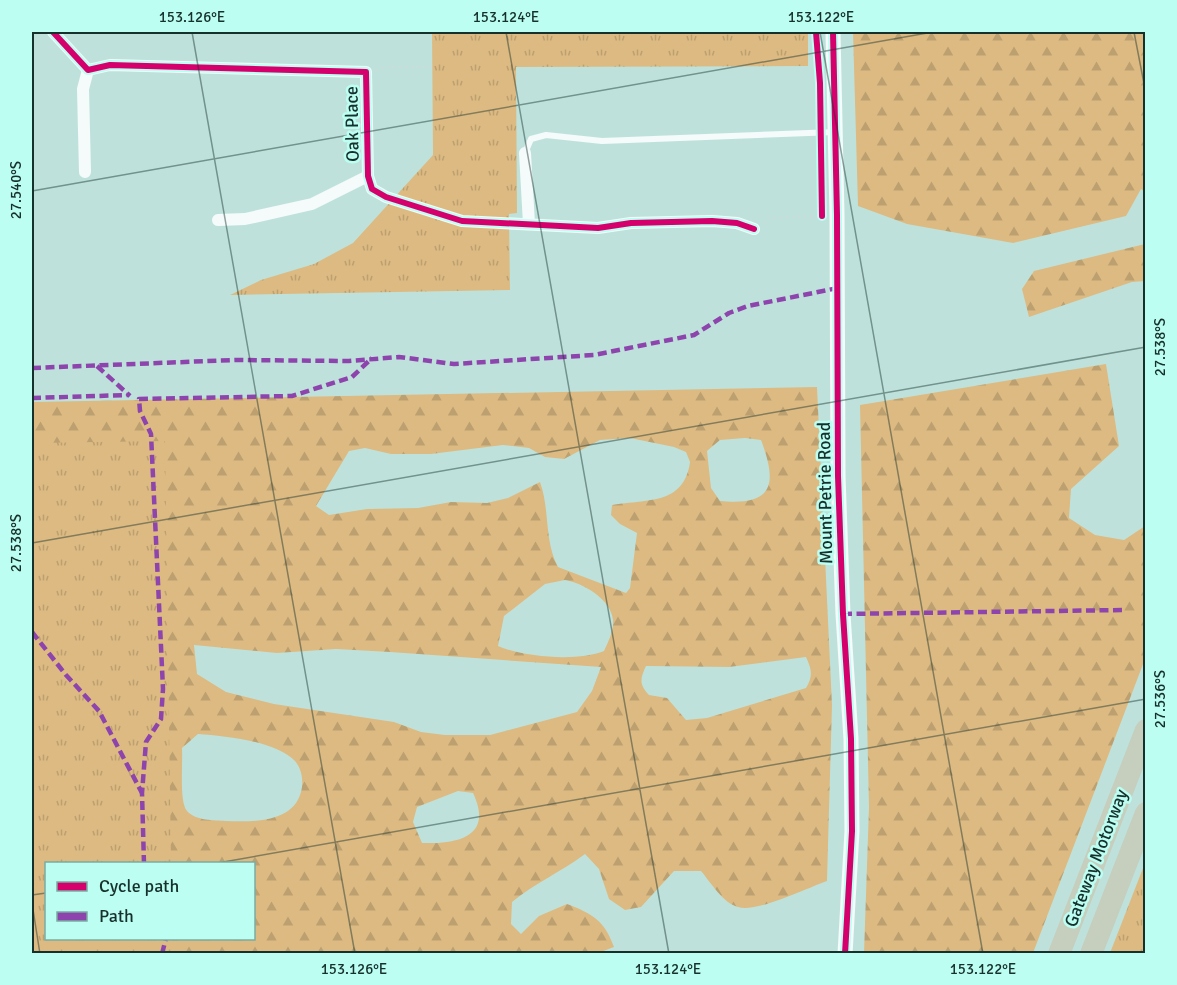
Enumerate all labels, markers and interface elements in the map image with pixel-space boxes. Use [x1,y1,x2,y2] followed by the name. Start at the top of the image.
[159,8,225,26] text: 153.126°E
[473,8,539,26] text: 153.124°E
[788,8,854,26] text: 153.122°E
[340,86,364,162] street label: Oak Place
[7,161,25,219] text: 27.540°S
[1151,318,1169,376] text: 27.538°S
[813,422,837,564] street label: Mount Petrie Road
[7,514,25,572] text: 27.538°S
[1151,670,1169,728] text: 27.536°S
[1060,785,1133,930] street label: Gateway Motorway
[45,862,255,940] legend
[99,875,179,897] text: Cycle path
[99,905,134,927] text: Path
[321,960,387,978] text: 153.126°E
[635,960,701,978] text: 153.124°E
[950,960,1016,978] text: 153.122°E

